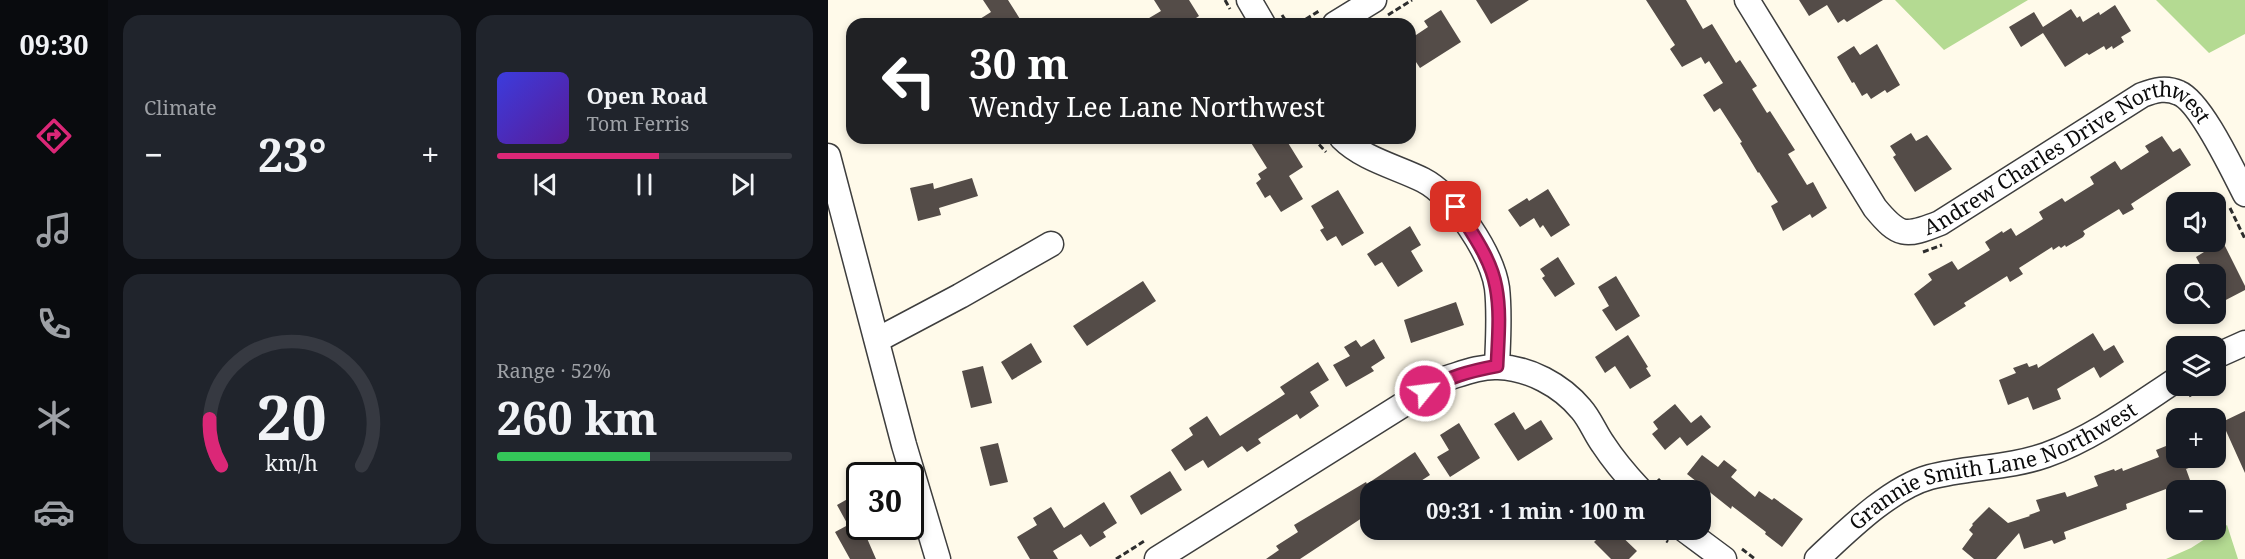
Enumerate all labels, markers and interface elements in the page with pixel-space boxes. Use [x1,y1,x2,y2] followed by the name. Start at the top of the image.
[19,26,89,63] text: 09:30
[969,34,1069,91] text: 30 m
[870,42,948,120] icon: left
[1919,74,2218,241] street label: Andrew Charles Drive Northwest
[587,80,708,110] text: Open Road
[969,88,1325,125] text: Wendy Lee Lane Northwest
[144,94,217,121] text: Climate
[587,110,689,137] text: Tom Ferris
[33,115,75,157] icon: directions
[258,124,327,185] text: 23°
[144,132,163,177] text: −
[421,132,439,177] text: +
[529,168,562,201] icon: previous
[628,168,661,201] icon: pause
[726,168,759,201] icon: next
[1430,181,1481,232] pin
[1439,190,1472,223] icon: arrive
[2166,192,2226,540] map controls
[2166,192,2226,252] button: sound
[33,209,75,251] icon: music
[2166,264,2226,324] button: search
[33,303,75,345] icon: phone
[2166,336,2226,396] button: layers
[497,357,611,384] text: Range · 52%
[1393,359,1457,423] position arrow
[256,373,327,458] text: 20
[497,387,658,448] text: 260 km
[1843,395,2142,536] street label: Grannie Smith Lane Northwest
[33,397,75,439] icon: climate
[2166,408,2226,468] button: +
[265,448,318,477] text: km/h
[846,462,924,540] speed limit sign: 30
[2166,480,2226,540] button: −
[33,491,75,533] icon: car
[1426,495,1645,525] text: 09:31 · 1 min · 100 m

